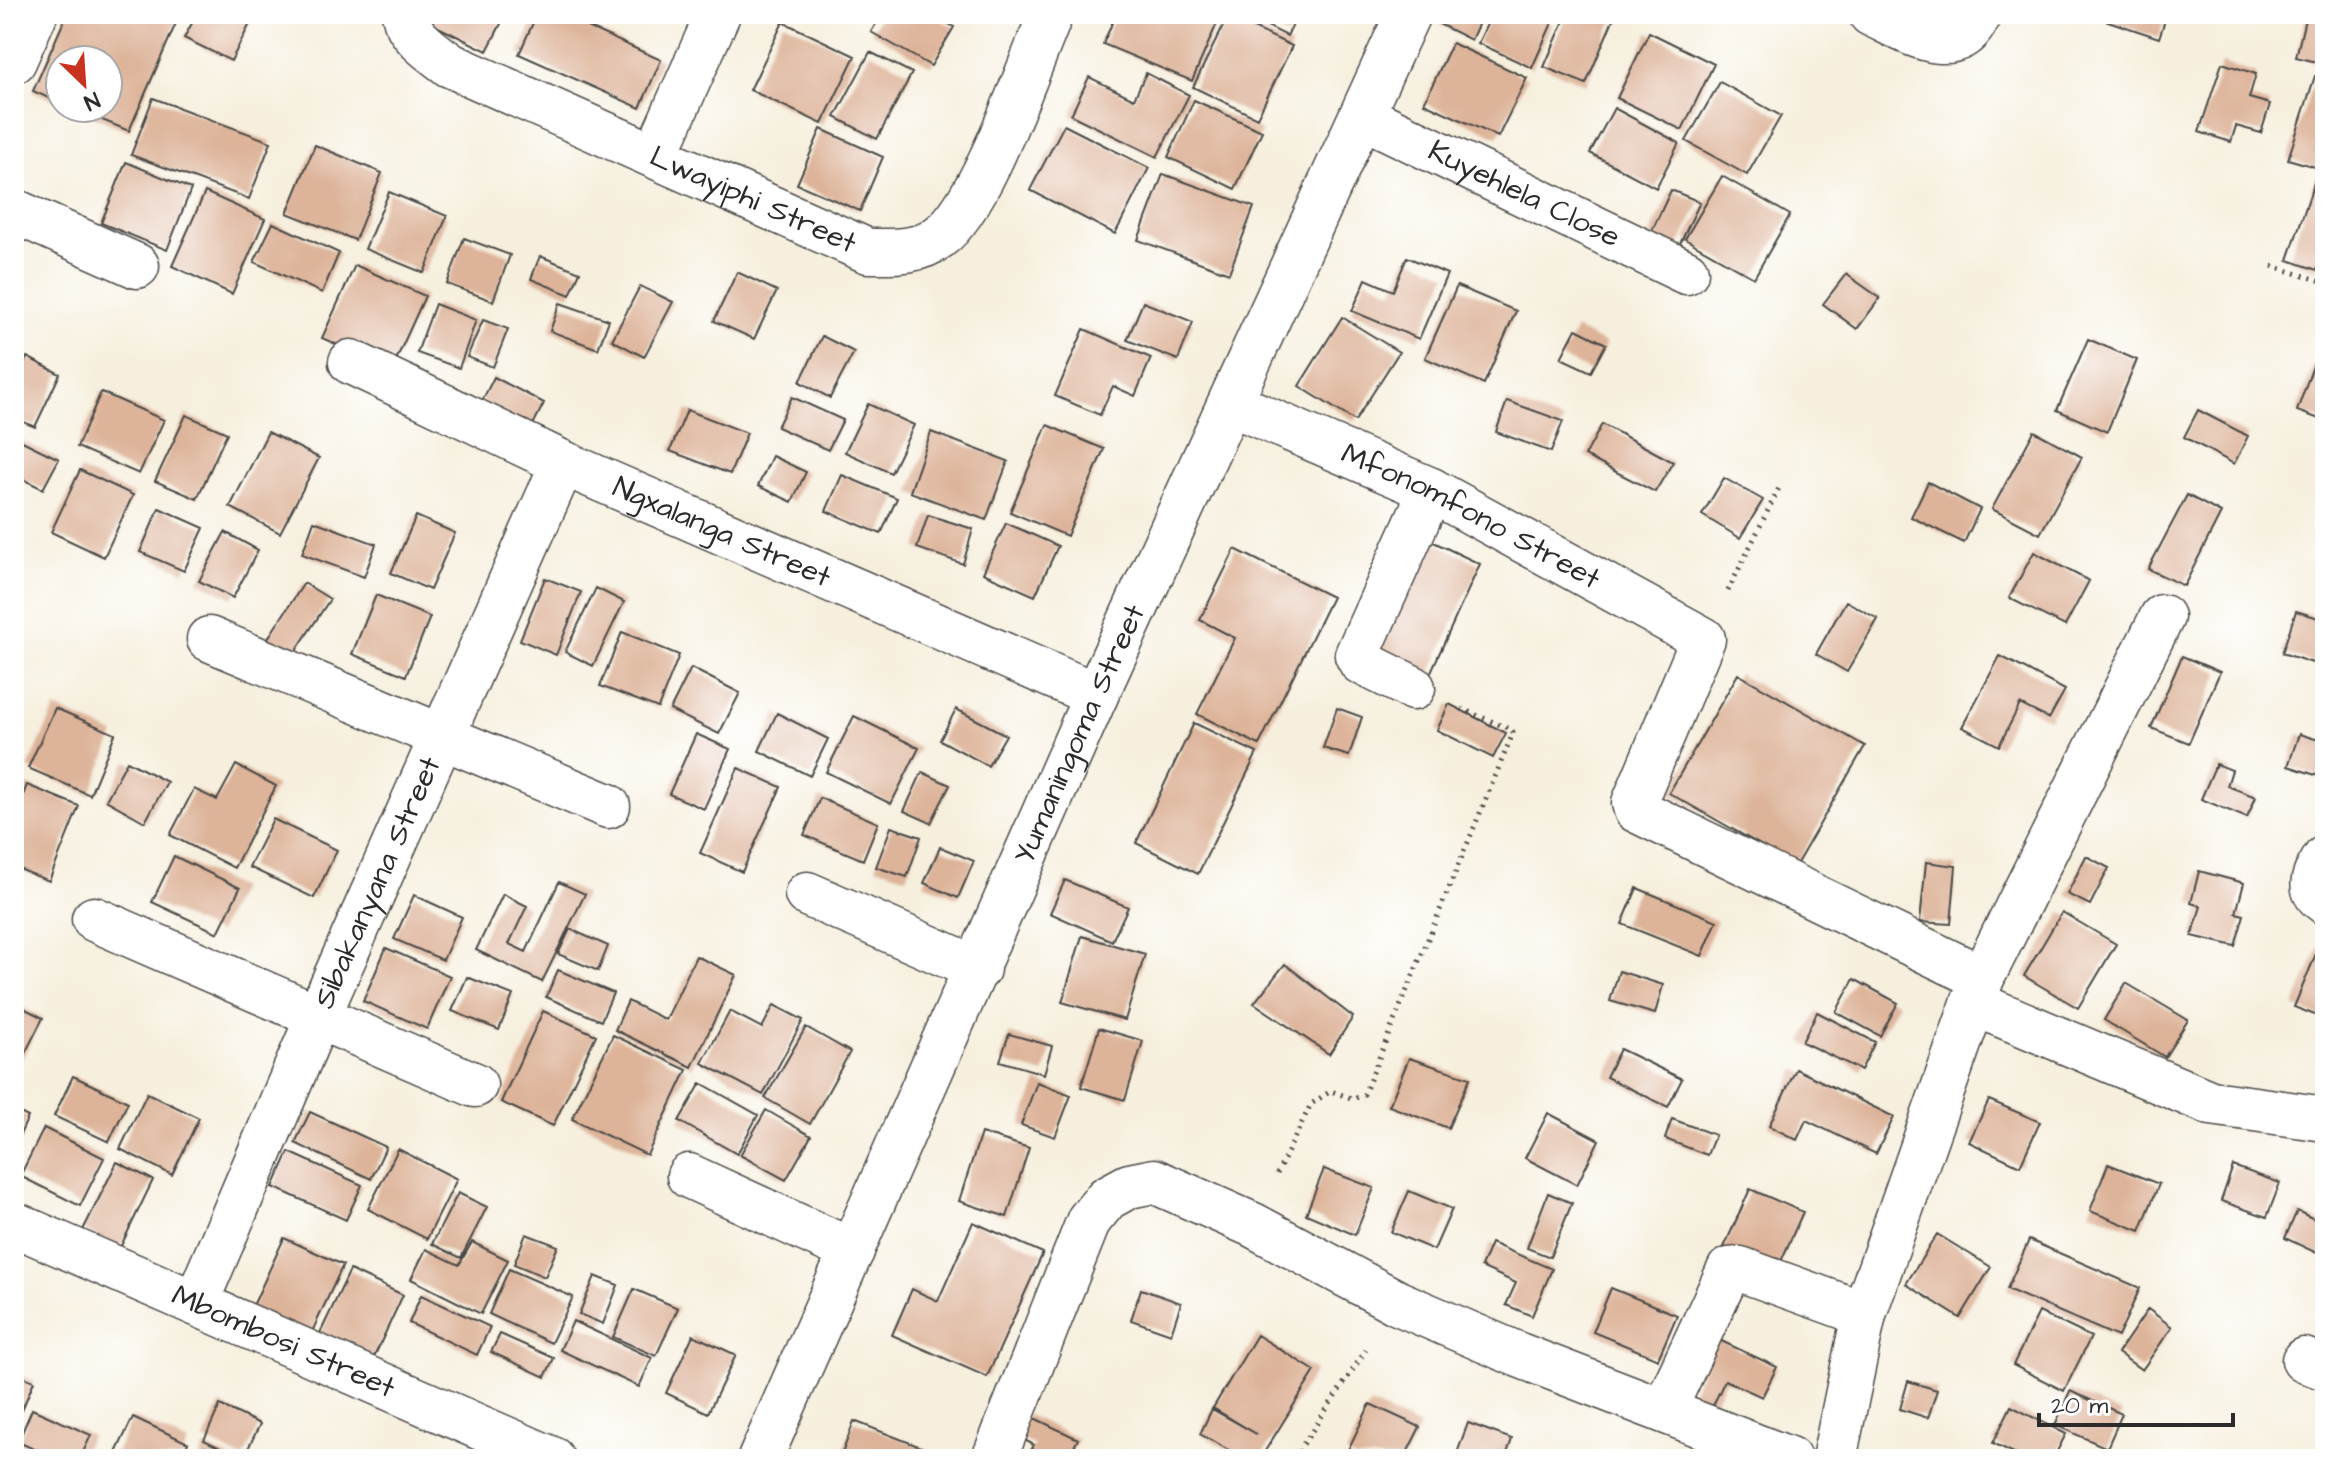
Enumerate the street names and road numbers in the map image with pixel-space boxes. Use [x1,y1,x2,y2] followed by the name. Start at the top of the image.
[1421,130,1627,258] street label: Kuyehlela Close
[643,136,863,264] street label: Lwayiphi Street
[1335,433,1608,600] street label: Mfonomfono Street
[606,466,837,598] street label: Ngxalanga Street
[1003,598,1156,871] street label: Yumaningoma Street
[303,750,451,1015] street label: Sibakanyana Street
[165,1274,402,1409] street label: Mbombosi Street

